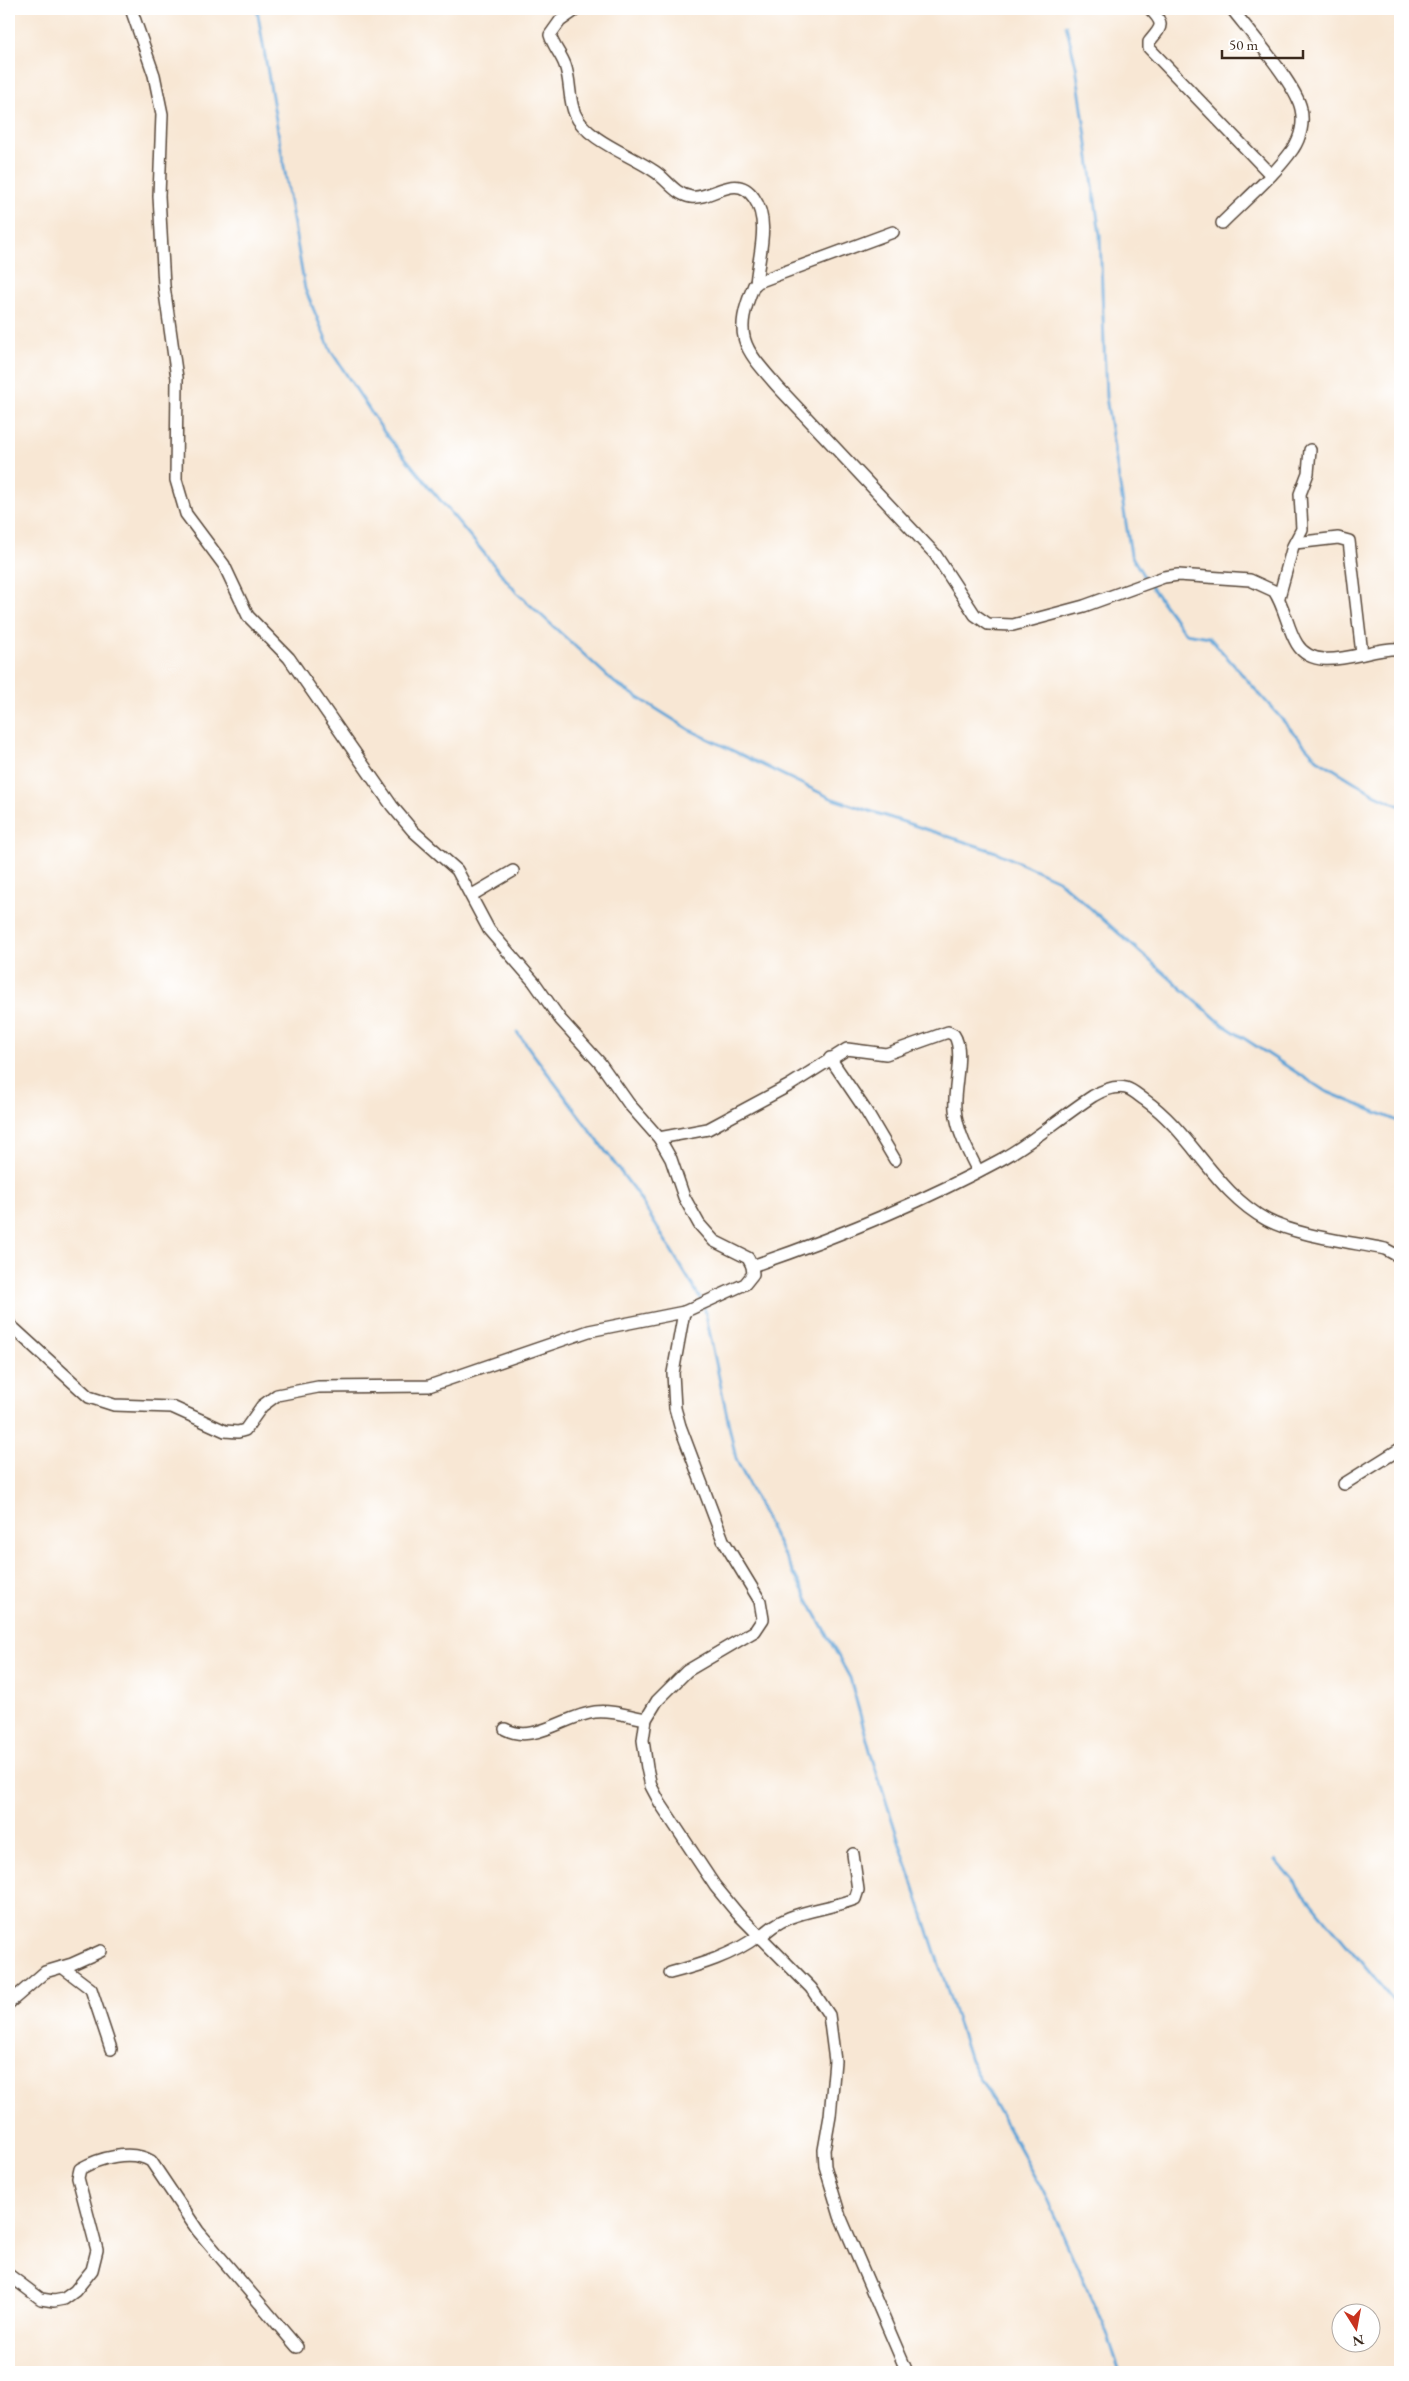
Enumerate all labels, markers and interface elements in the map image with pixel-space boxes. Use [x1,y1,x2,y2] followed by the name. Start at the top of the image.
[1222,28,1303,60] scale bar
[1229,35,1258,54] text: 50 m
[1332,2304,1382,2354] north arrow
[1351,2331,1366,2351] text: N

